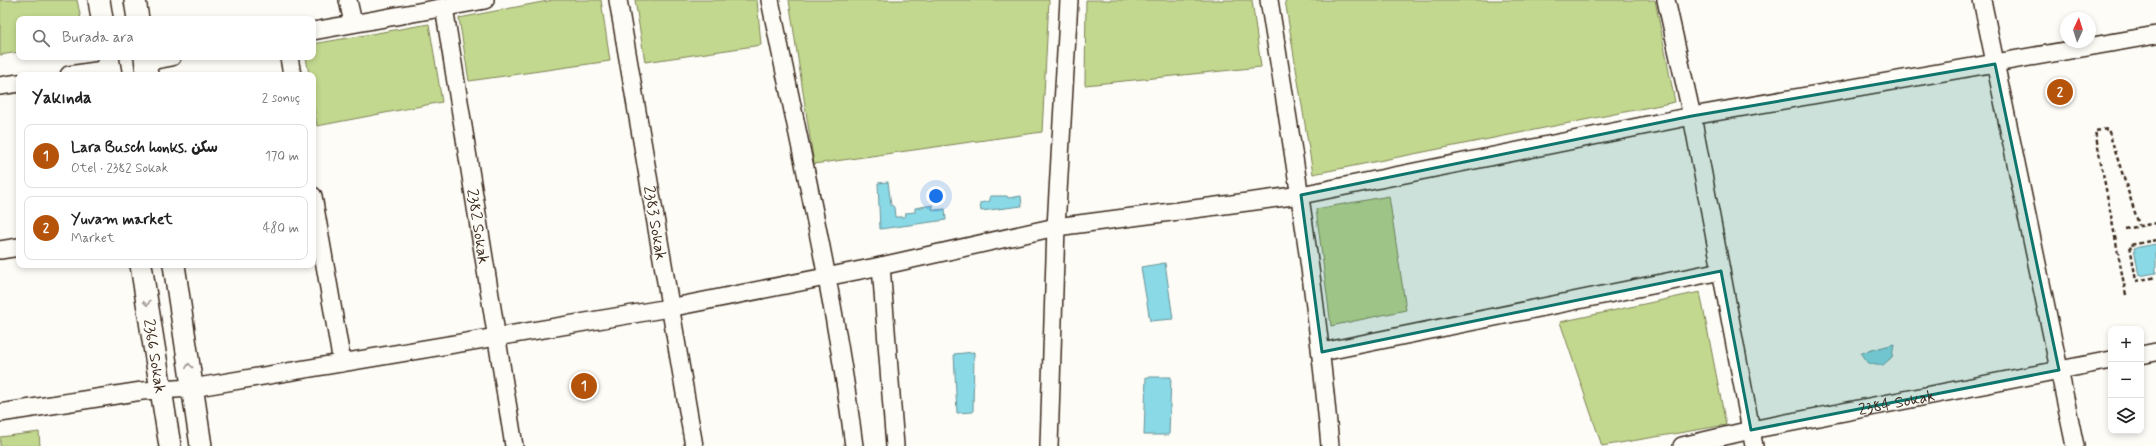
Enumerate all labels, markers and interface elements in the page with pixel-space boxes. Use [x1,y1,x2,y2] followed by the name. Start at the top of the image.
[2060,12,2096,48] north arrow
[16,16,316,60] search box
[30,27,52,49] icon: search
[62,28,134,48] text: Burada ara
[2047,77,2073,107] pin: 2
[32,87,92,109] text: Yakında
[262,90,300,107] text: 2 sonuç
[71,138,218,158] text: Lara Busch honks. سكن
[43,148,49,165] text: 1
[265,148,299,165] text: 170 m
[71,160,168,177] text: Otel · 2382 Sokak
[638,184,671,262] street label: 2383 Sokak
[926,186,946,206] your location
[461,187,494,266] street label: 2382 Sokak
[71,210,173,230] text: Yuvam market
[43,220,49,237] text: 2
[263,220,299,237] text: 480 m
[71,230,114,247] text: Market
[143,300,151,307] one-way arrow
[138,317,170,395] street label: 2366 Sokak
[2108,326,2144,434] map controls
[2108,326,2144,362] button: +
[2108,362,2144,398] button: −
[185,363,194,369] one-way arrow
[571,371,597,401] pin: 1
[1857,385,1937,421] street label: 2384 Sokak
[2108,398,2144,434] button: layers

